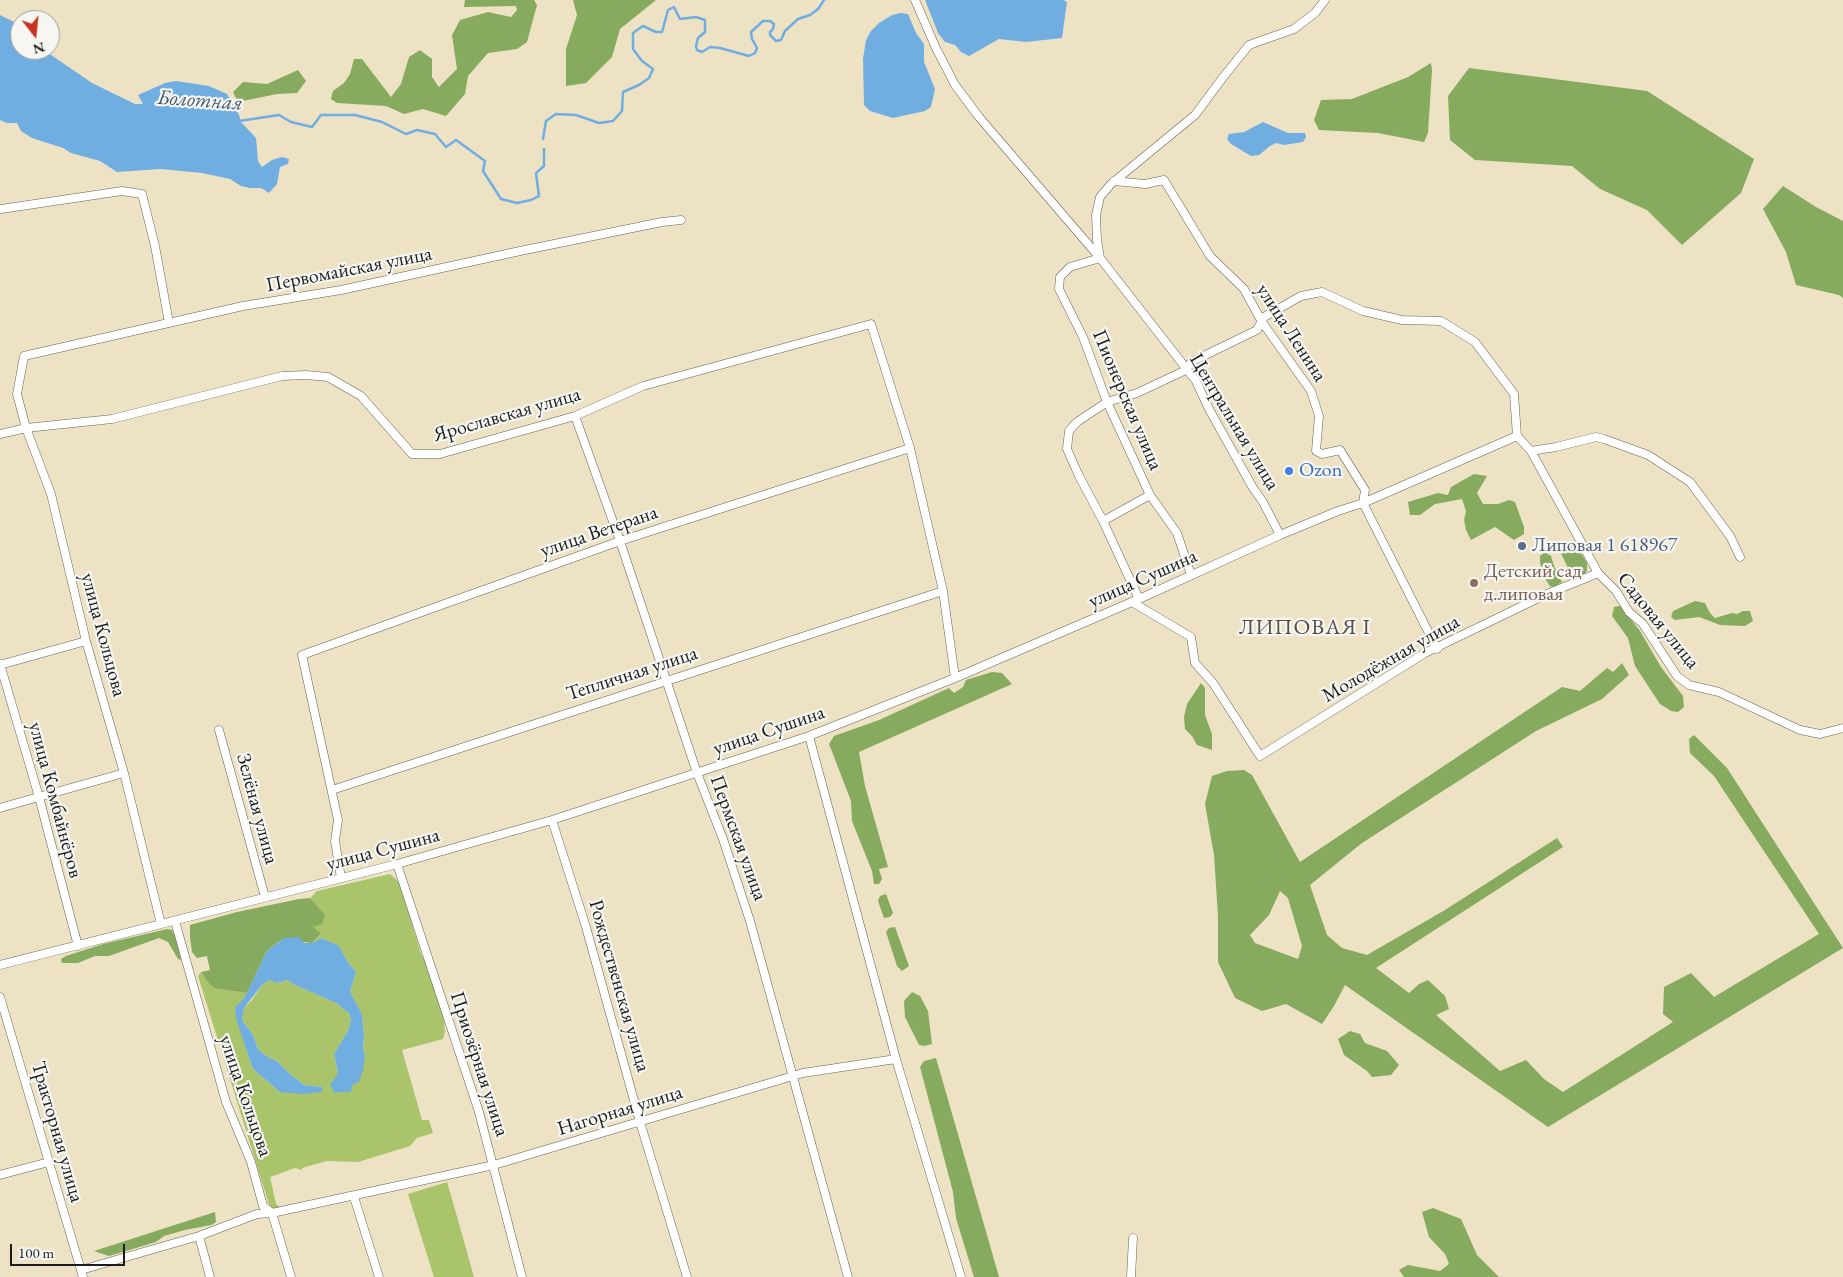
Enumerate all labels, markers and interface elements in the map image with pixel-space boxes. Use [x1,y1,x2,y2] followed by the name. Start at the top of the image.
[10,10,60,60] north arrow
[31,38,47,59] text: N
[157,85,243,117] water label: Болотная
[264,242,434,298] street label: Первомайская улица
[1250,279,1332,387] street label: улица Ленина
[1087,326,1167,474] street label: Пионерская улица
[1184,349,1284,495] street label: Центральная улица
[431,382,583,448] street label: Ярославская улица
[1299,459,1342,483] place label: Ozon
[1283,465,1295,477] marker: Ozon
[537,501,661,563] street label: улица Ветерана
[1532,534,1677,558] place label: Липовая 1 618967
[1516,540,1528,552] marker: Липовая 1 618967
[1085,544,1201,614] street label: улица Сушина
[1484,560,1582,607] place label: Детский сад д.липовая
[1612,568,1704,674] street label: Садовая улица
[75,571,131,699] street label: улица Кольцова
[1468,577,1480,589] marker: Детский сад д.липовая
[1318,610,1464,708] street label: Молодёжная улица
[1238,615,1372,641] district label: ЛИПОВАЯ I
[563,642,701,706] street label: Тепличная улица
[710,701,828,761] street label: улица Сушина
[23,719,87,881] street label: улица Комбайнёров
[231,751,283,867] street label: Зелёная улица
[704,772,772,904] street label: Пермская улица
[324,823,442,877] street label: улица Сушина
[583,897,655,1075] street label: Рождественская улица
[444,989,514,1139] street label: Приозёрная улица
[213,1032,277,1160] street label: улица Кольцова
[25,1059,89,1205] street label: Тракторная улица
[555,1081,685,1141] street label: Нагорная улица
[12,1234,128,1266] scale bar
[18,1243,54,1262] text: 100 m

